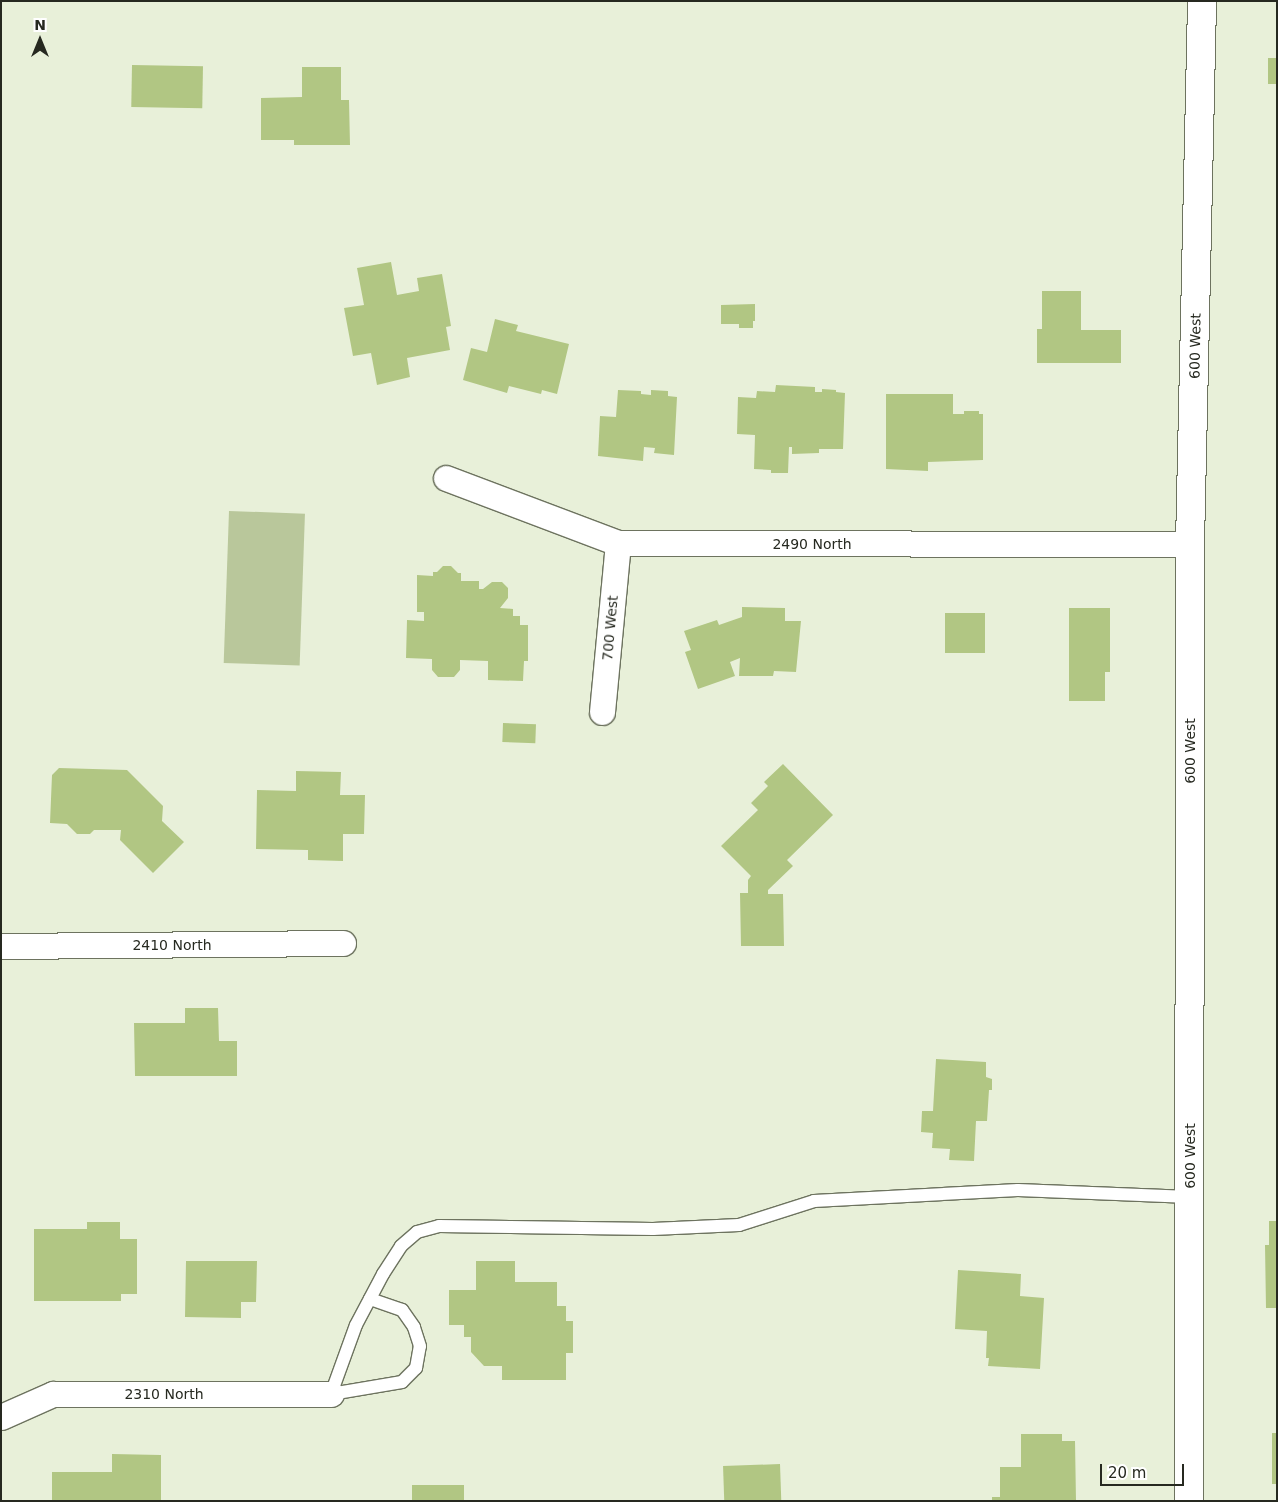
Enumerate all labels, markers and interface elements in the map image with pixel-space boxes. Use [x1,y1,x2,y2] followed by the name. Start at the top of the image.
[15,15,65,65] north arrow
[34,17,46,33] text: N
[1186,313,1204,379] street label: 600 West
[772,536,852,552] street label: 2490 North
[599,595,621,661] street label: 700 West
[1182,718,1198,784] street label: 600 West
[132,937,212,953] street label: 2410 North
[1182,1123,1198,1189] street label: 600 West
[124,1386,204,1402] street label: 2310 North
[1103,1454,1187,1486] scale bar
[1108,1464,1146,1482] text: 20 m

